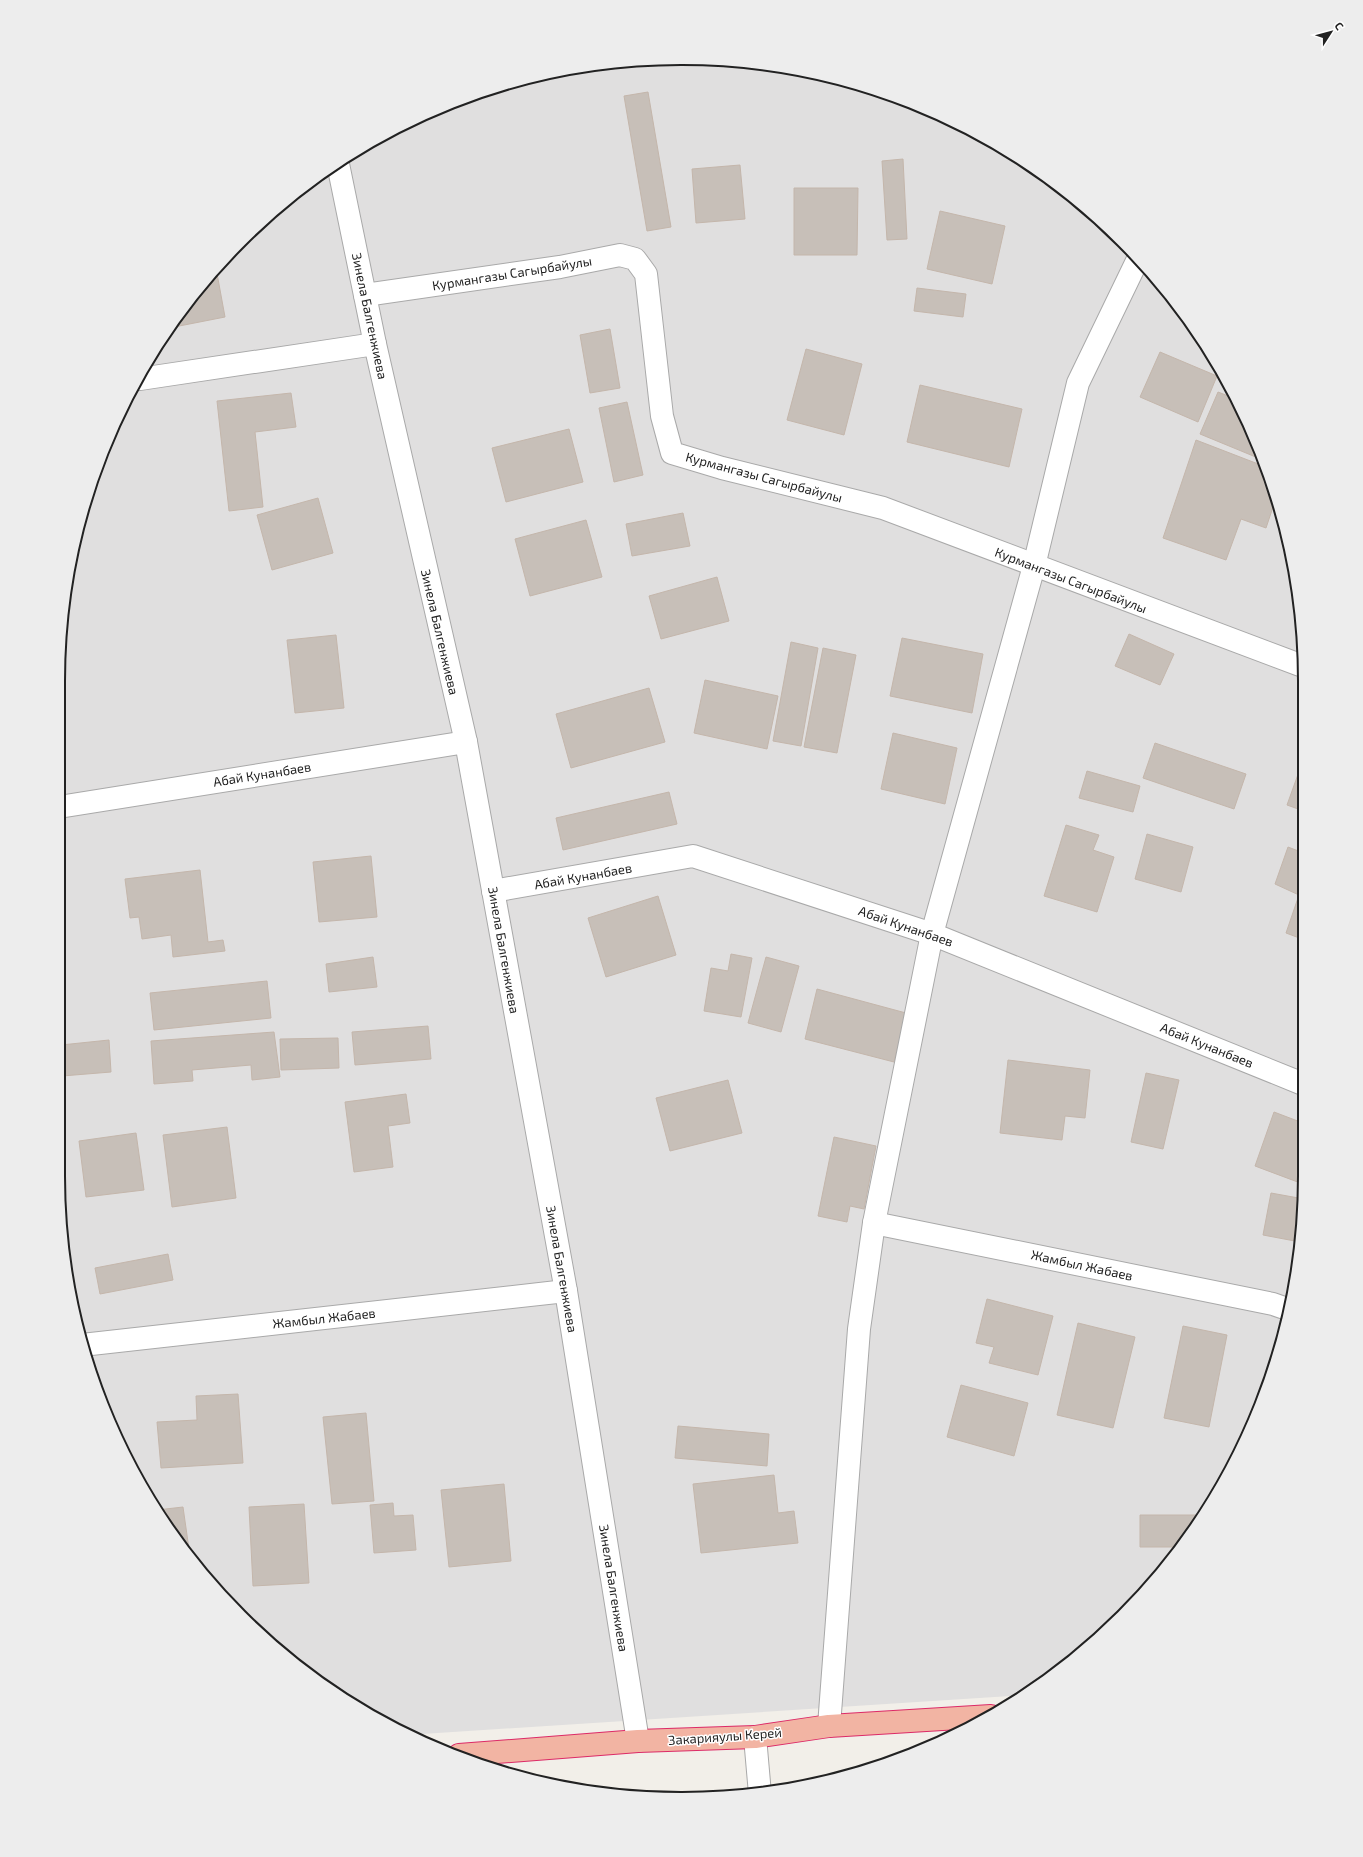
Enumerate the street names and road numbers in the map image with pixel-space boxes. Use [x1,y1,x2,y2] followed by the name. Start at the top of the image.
[349,251,391,381] street label: Зинела Балгенжиева
[431,252,593,294] street label: Курмангазы Сагырбайулы
[684,448,844,506] street label: Курмангазы Сагырбайулы
[993,544,1149,616] street label: Курмангазы Сагырбайулы
[418,567,462,697] street label: Зинела Балгенжиева
[212,758,312,790] street label: Абай Кунанбаев
[533,860,633,892] street label: Абай Кунанбаев
[485,885,523,1015] street label: Зинела Балгенжиева
[857,902,955,950] street label: Абай Кунанбаев
[1158,1019,1256,1071] street label: Абай Кунанбаев
[543,1204,581,1334] street label: Зинела Балгенжиева
[1030,1246,1134,1284] street label: Жамбыл Жабаев
[272,1305,376,1331] street label: Жамбыл Жабаев
[596,1523,632,1653] street label: Зинела Балгенжиева
[668,1724,782,1748] street label: Закарияулы Керей

